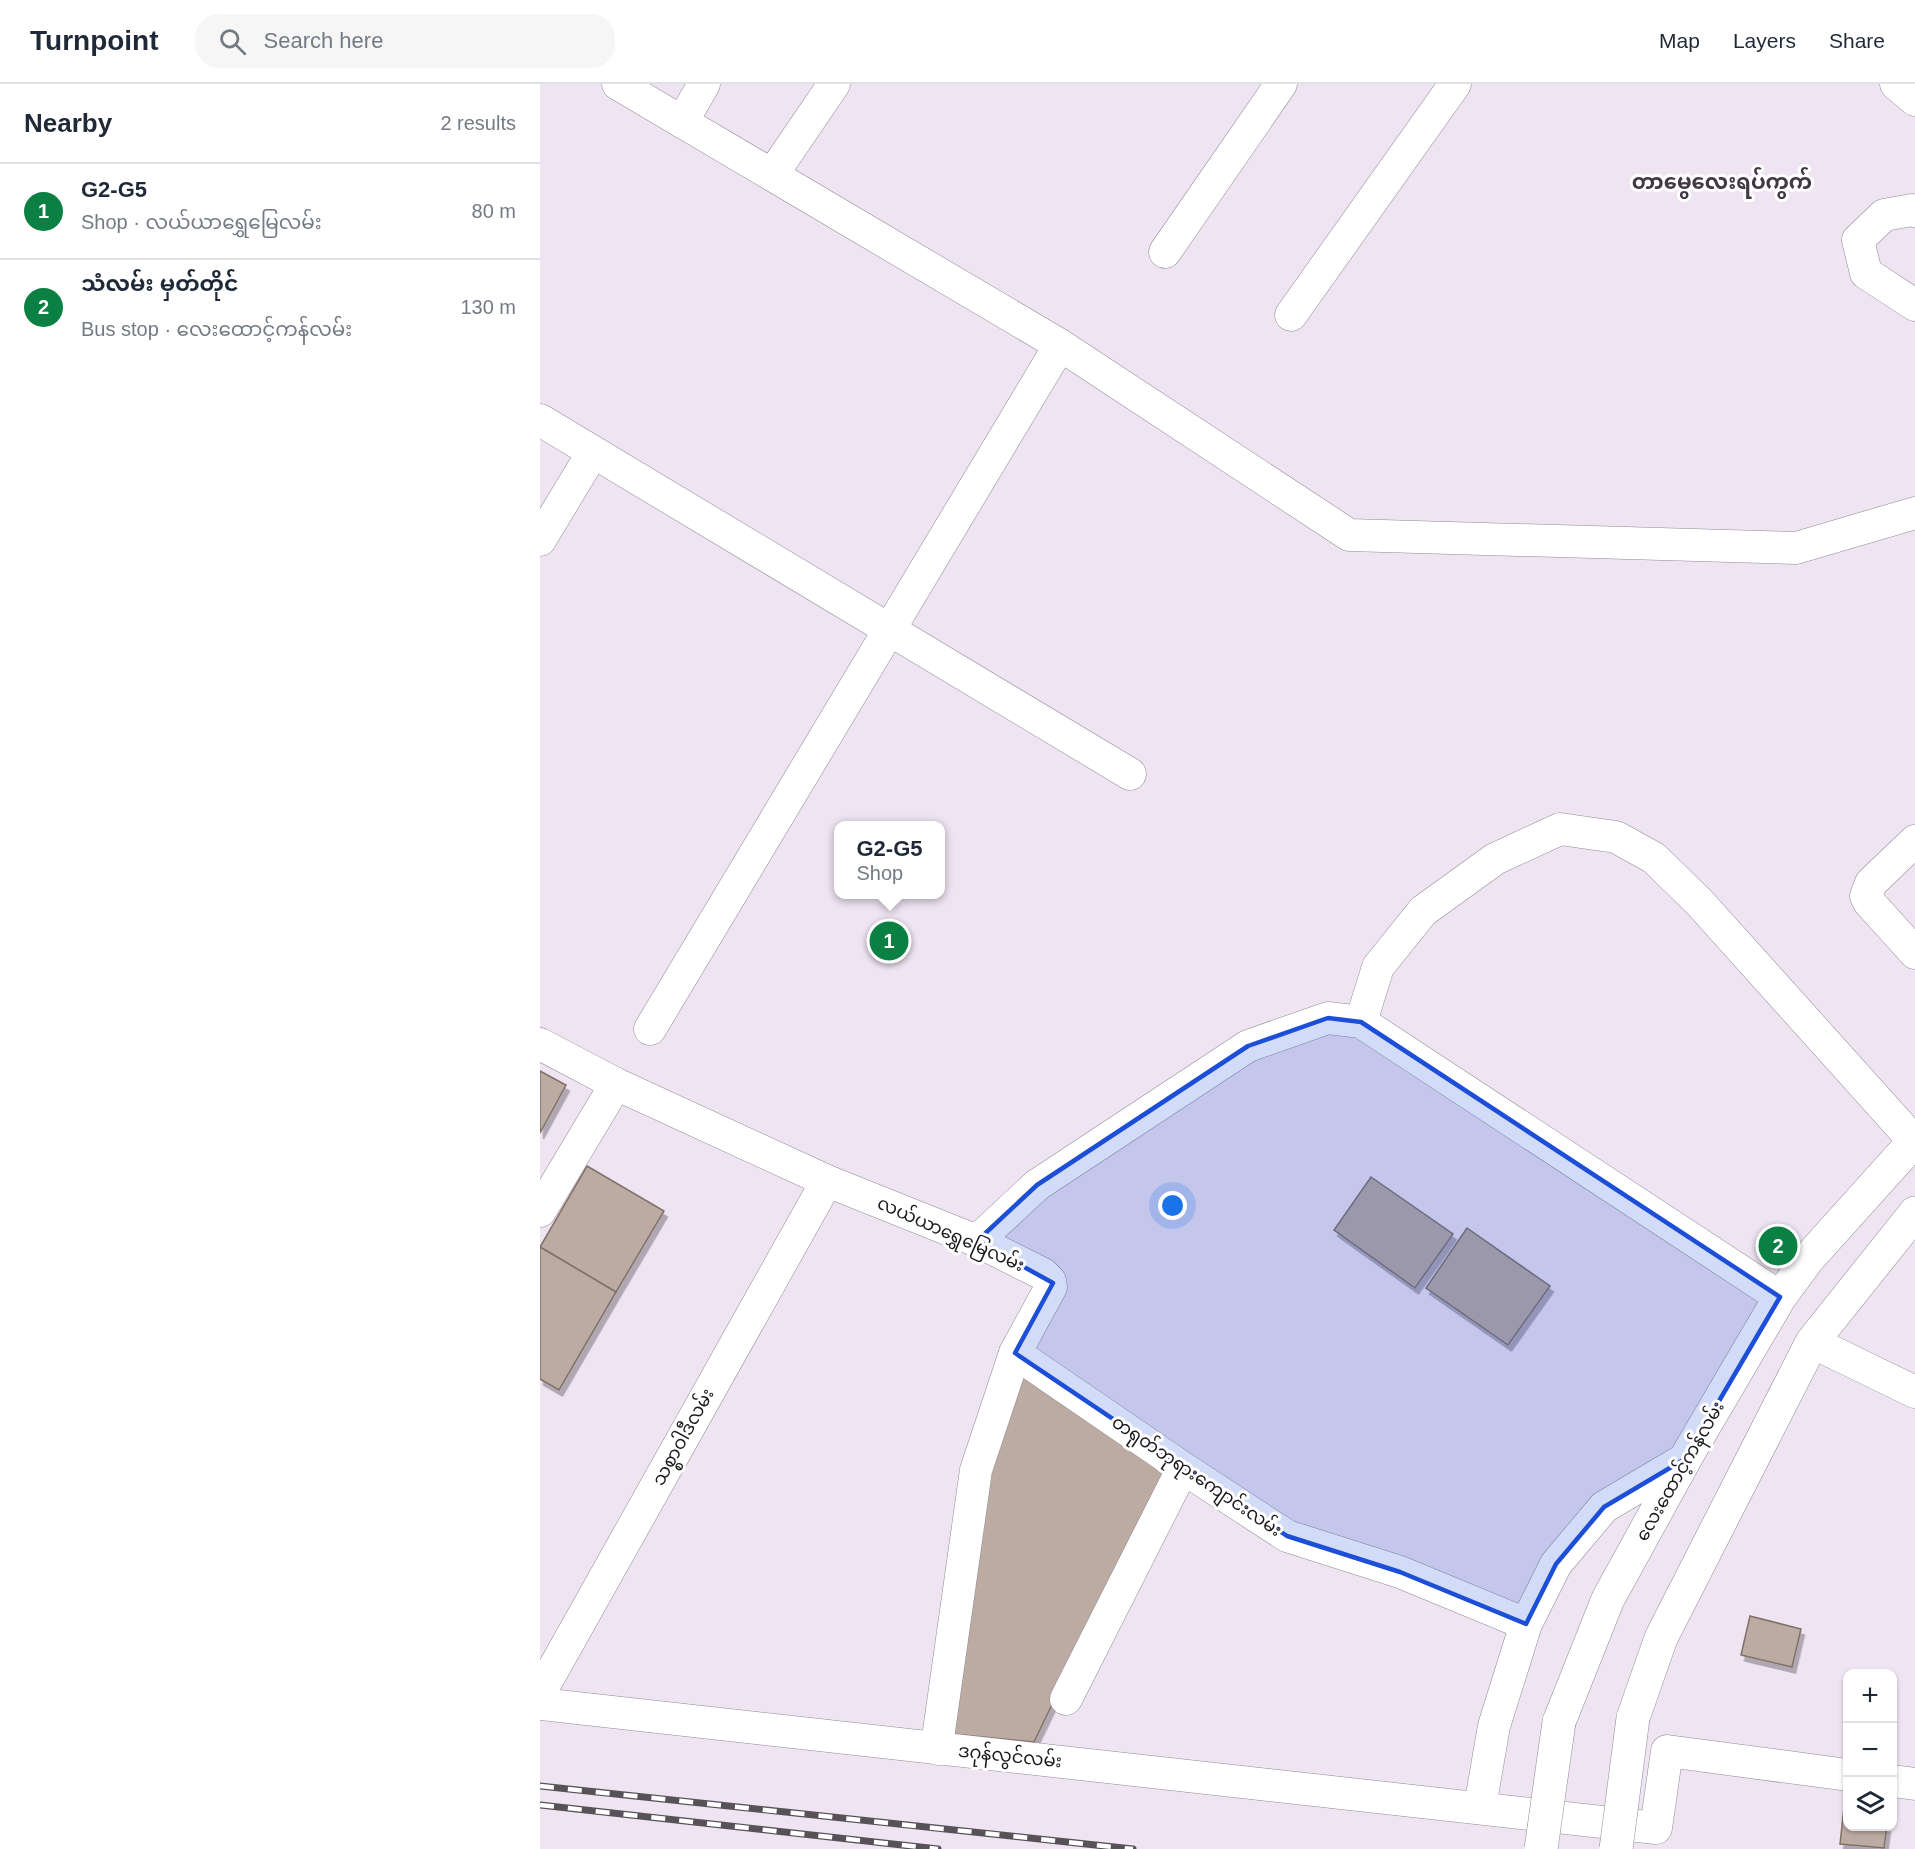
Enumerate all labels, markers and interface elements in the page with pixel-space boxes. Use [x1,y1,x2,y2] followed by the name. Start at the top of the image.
[195,14,615,68] search box
[30,25,159,56] text: Turnpoint
[216,25,249,58] icon: search
[264,28,383,53] text: Search here
[1659,29,1700,52] text: Map
[1733,29,1796,52] text: Layers
[1829,29,1885,52] text: Share
[24,108,112,138] text: Nearby
[440,112,516,134] text: 2 results
[1632,166,1812,199] district label: တာမွေလေးရပ်ကွက်
[81,177,147,202] text: G2-G5
[38,200,49,222] text: 1
[472,200,516,222] text: 80 m
[81,211,322,233] text: Shop · လယ်ယာရွှေမြေလမ်း
[81,271,238,296] text: သံလမ်း မှတ်တိုင်
[38,296,49,318] text: 2
[460,296,516,318] text: 130 m
[81,318,352,340] text: Bus stop · လေးထောင့်ကန်လမ်း
[834,821,945,899] popup
[856,836,923,861] text: G2-G5
[856,862,903,884] text: Shop
[870,918,908,964] pin: 1
[872,1190,1029,1280] street label: လယ်ယာရွှေမြေလမ်း
[1158,1191,1187,1220] your location
[1758,1224,1798,1268] pin: 2
[645,1383,723,1492] street label: သစ္စာဝါဒီလမ်း
[1629,1396,1733,1547] street label: လေးထောင့်ကန်လမ်း
[1105,1409,1287,1544] street label: တရုတ်ဘုရားကျောင်းလမ်း
[1843,1669,1897,1831] map controls
[1843,1669,1897,1723] button: +
[1843,1723,1897,1777] button: −
[956,1738,1063,1776] street label: ဒဂုန်လွင်လမ်း
[1843,1777,1897,1831] button: layers

